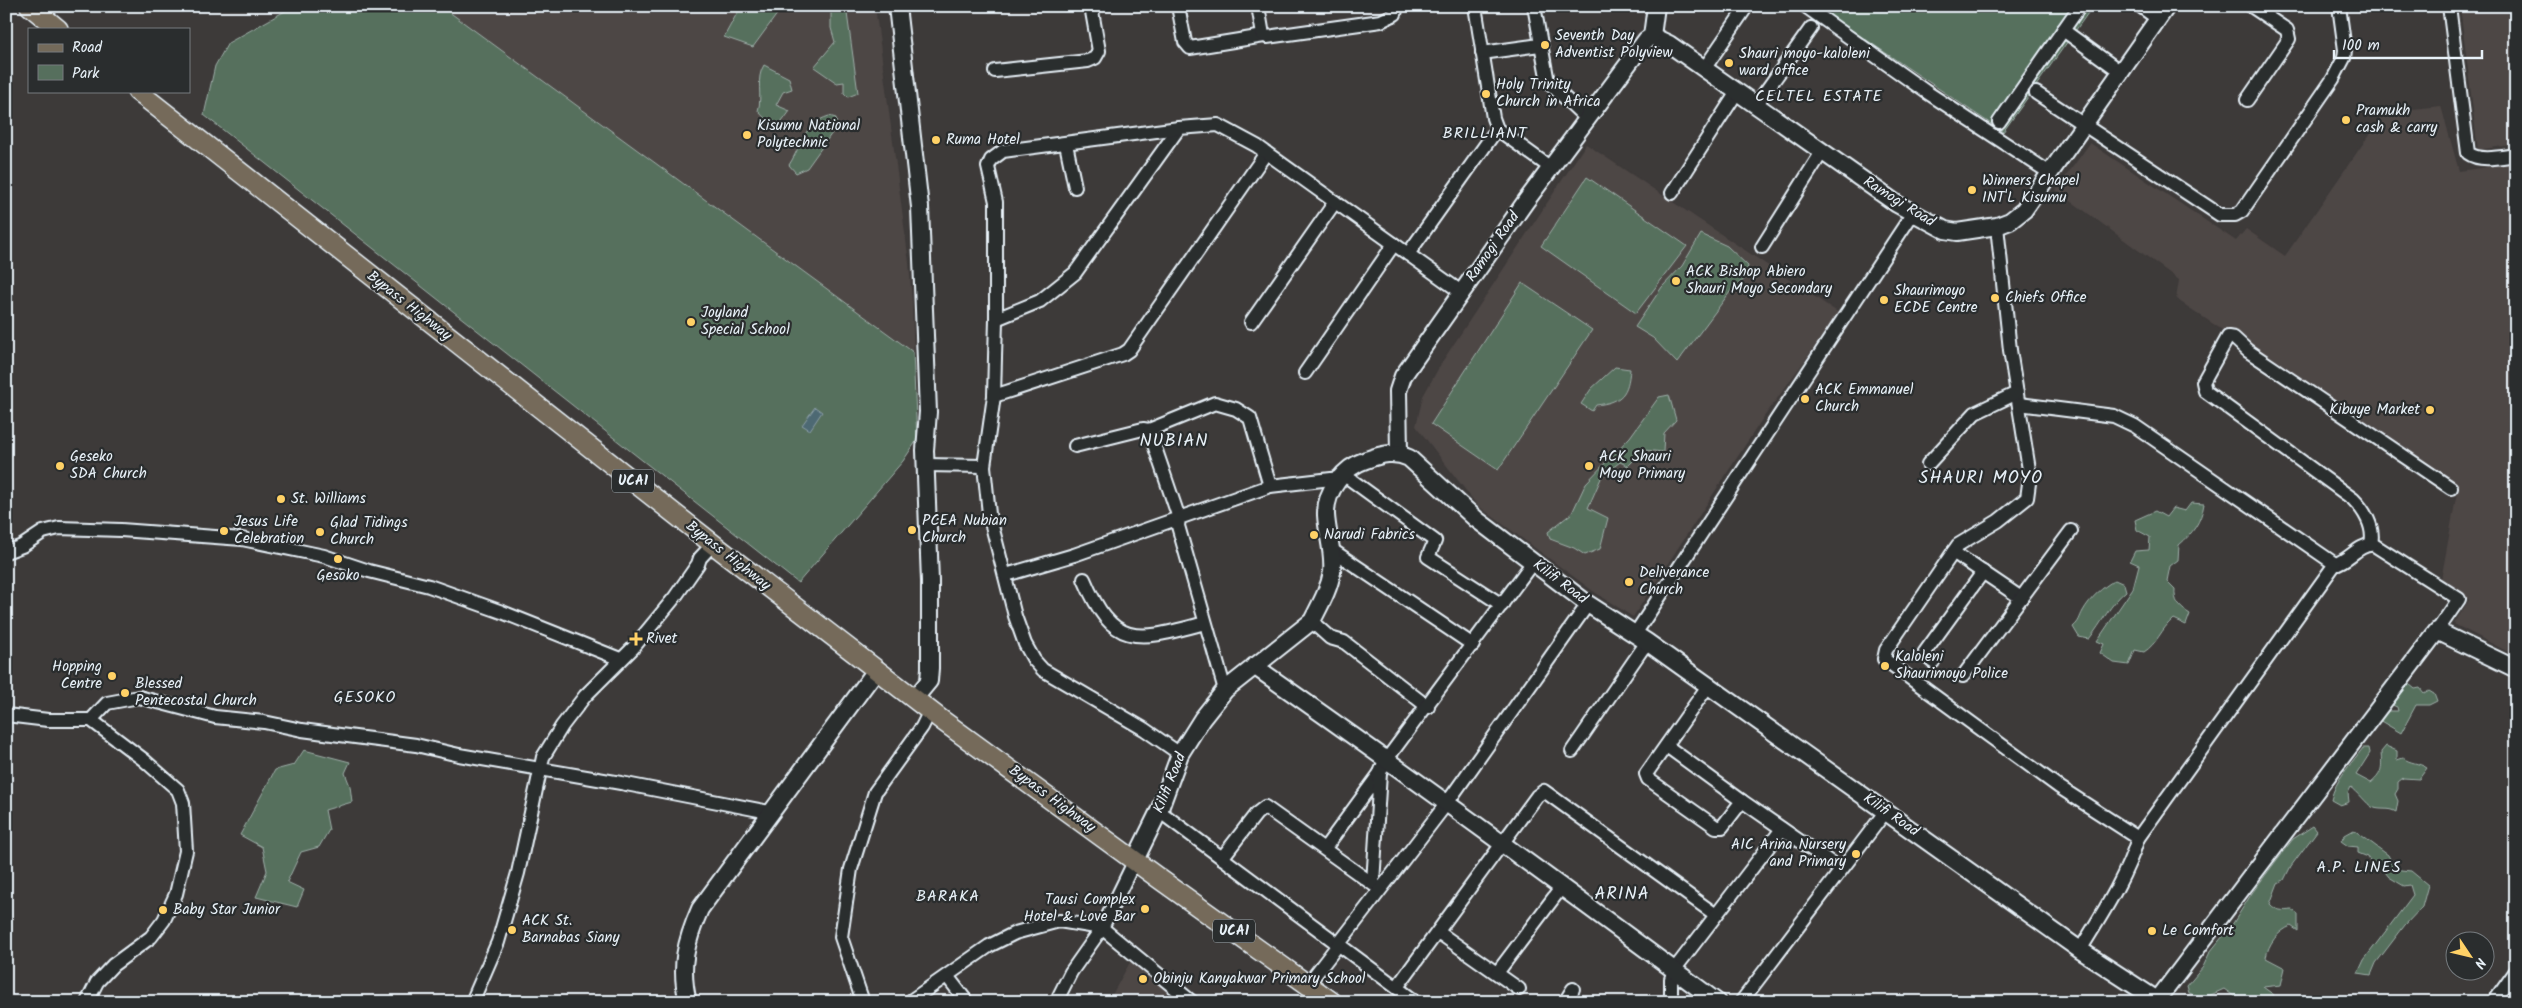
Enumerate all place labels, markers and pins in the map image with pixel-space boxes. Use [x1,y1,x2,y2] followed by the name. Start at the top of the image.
[1555,24,1674,65] place label: Seventh Day Adventist Polyview
[1539,39,1551,51] marker: Seventh Day Adventist Polyview
[1739,42,1871,83] place label: Shauri moyo-kaloleni ward office
[1723,57,1735,69] marker: Shauri moyo-kaloleni ward office
[1496,73,1601,114] place label: Holy Trinity Church in Africa
[1480,88,1492,100] marker: Holy Trinity Church in Africa
[2356,99,2438,140] place label: Pramukh cash & carry
[757,114,861,155] place label: Kisumu National Polytechnic
[2340,114,2352,126] marker: Pramukh cash & carry
[946,128,1020,152] place label: Ruma Hotel
[741,129,753,141] marker: Kisumu National Polytechnic
[930,134,942,146] marker: Ruma Hotel
[1982,169,2079,210] place label: Winners Chapel INT'L Kisumu
[1966,184,1978,196] marker: Winners Chapel INT'L Kisumu
[1686,260,1833,301] place label: ACK Bishop Abiero Shauri Moyo Secondary
[1670,275,1682,287] marker: ACK Bishop Abiero Shauri Moyo Secondary
[1894,279,1978,320] place label: Shaurimoyo ECDE Centre
[2005,286,2087,310] place label: Chiefs Office
[1989,292,2001,304] marker: Chiefs Office
[1878,294,1890,306] marker: Shaurimoyo ECDE Centre
[701,301,790,342] place label: Joyland Special School
[685,316,697,328] marker: Joyland Special School
[1815,378,1914,419] place label: ACK Emmanuel Church
[1799,393,1811,405] marker: ACK Emmanuel Church
[2329,398,2420,422] place label: Kibuye Market
[2424,404,2436,416] marker: Kibuye Market
[70,445,147,486] place label: Geseko SDA Church
[1599,445,1686,486] place label: ACK Shauri Moyo Primary
[54,460,66,472] marker: Geseko SDA Church
[1583,460,1595,472] marker: ACK Shauri Moyo Primary
[291,487,367,511] place label: St. Williams
[275,493,287,505] marker: St. Williams
[922,509,1007,550] place label: PCEA Nubian Church
[234,510,304,551] place label: Jesus Life Celebration
[330,511,408,552] place label: Glad Tidings Church
[1324,523,1415,547] place label: Narudi Fabrics
[906,524,918,536] marker: PCEA Nubian Church
[218,525,230,537] marker: Jesus Life Celebration
[314,526,326,538] marker: Glad Tidings Church
[1308,529,1320,541] marker: Narudi Fabrics
[332,553,344,565] marker: Gesoko
[1639,561,1709,602] place label: Deliverance Church
[317,564,360,588] place label: Gesoko
[1623,576,1635,588] marker: Deliverance Church
[646,627,677,651] place label: Rivet
[630,633,642,645] marker: Rivet
[1895,645,2008,686] place label: Kaloleni Shaurimoyo Police
[52,655,102,696] place label: Hopping Centre
[1879,660,1891,672] marker: Kaloleni Shaurimoyo Police
[106,670,118,682] marker: Hopping Centre
[135,672,257,713] place label: Blessed Pentecostal Church
[119,687,131,699] marker: Blessed Pentecostal Church
[1731,833,1847,874] place label: AIC Arina Nursery and Primary
[1850,848,1862,860] marker: AIC Arina Nursery and Primary
[1024,888,1136,929] place label: Tausi Complex Hotel & Love Bar
[173,898,281,922] place label: Baby Star Junior
[1139,903,1151,915] marker: Tausi Complex Hotel & Love Bar
[157,904,169,916] marker: Baby Star Junior
[522,909,620,950] place label: ACK St. Barnabas Siany
[2162,919,2234,943] place label: Le Comfort
[506,924,518,936] marker: ACK St. Barnabas Siany
[2146,925,2158,937] marker: Le Comfort
[1153,967,1366,991] place label: Obinju Kanyakwar Primary School
[1137,973,1149,985] marker: Obinju Kanyakwar Primary School

